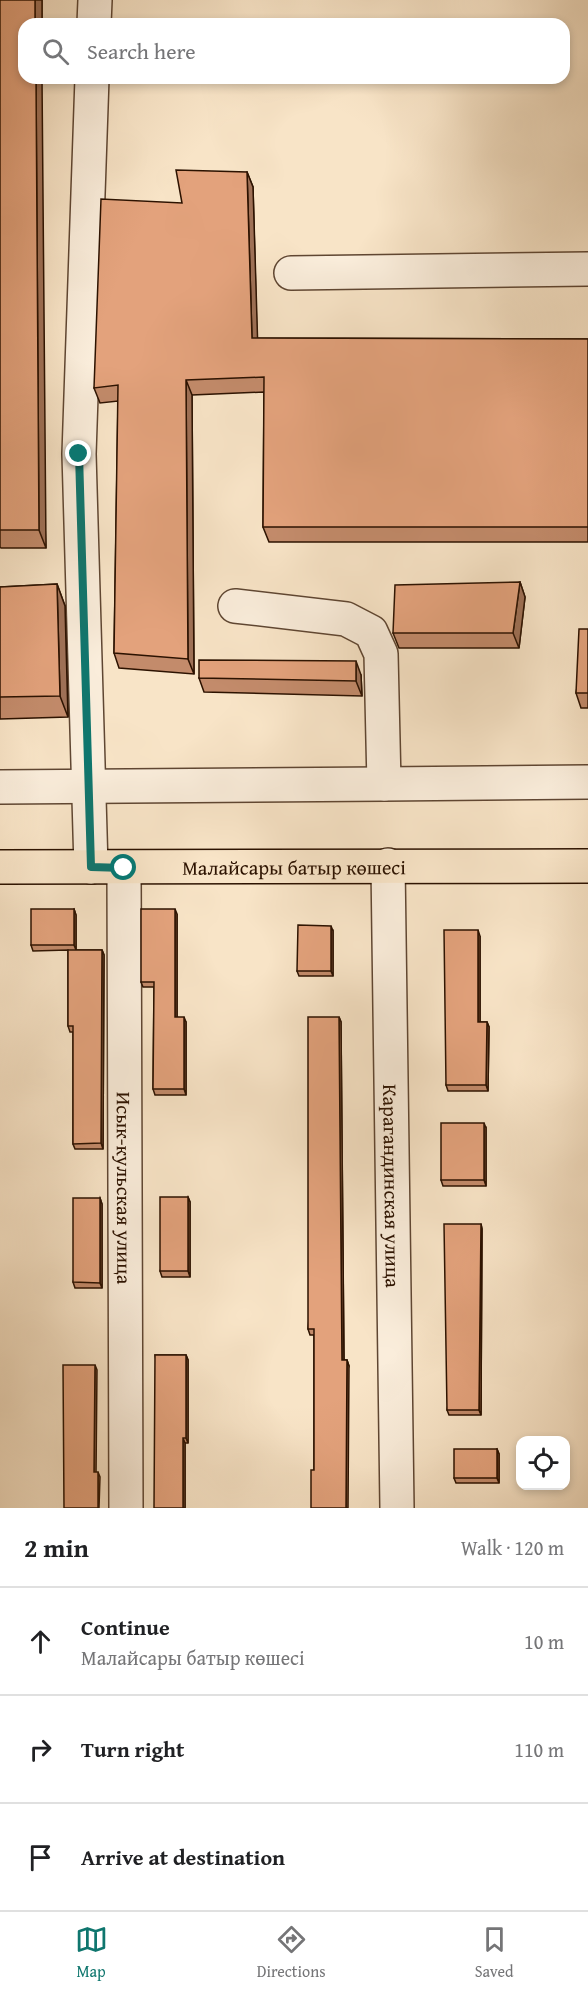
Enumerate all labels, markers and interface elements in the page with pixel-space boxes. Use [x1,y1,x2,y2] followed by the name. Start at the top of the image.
[18,18,570,84] search box
[39,35,72,68] icon: search
[87,35,196,67] text: Search here
[65,440,91,466] route end
[182,852,406,881] street label: Малайсары батыр көшесі
[110,854,136,880] route start
[377,1084,408,1288] street label: Карагандинская улица
[110,1092,140,1285] street label: Исык-кульская улица
[516,1436,570,1490] map controls
[516,1436,570,1490] button: locate
[24,1528,89,1567] text: 2 min
[461,1533,564,1562] text: Walk · 120 m
[81,1611,170,1643] text: Continue
[24,1625,57,1658] icon: ahead
[524,1627,564,1656] text: 10 m
[81,1643,305,1672] text: Малайсары батыр көшесі
[24,1733,57,1766] icon: right
[81,1733,184,1765] text: Turn right
[514,1735,564,1764] text: 110 m
[24,1841,57,1874] icon: arrive
[81,1841,285,1873] text: Arrive at destination
[75,1923,108,1983] tab: Map
[257,1923,326,1983] tab: Directions
[475,1923,513,1983] tab: Saved

